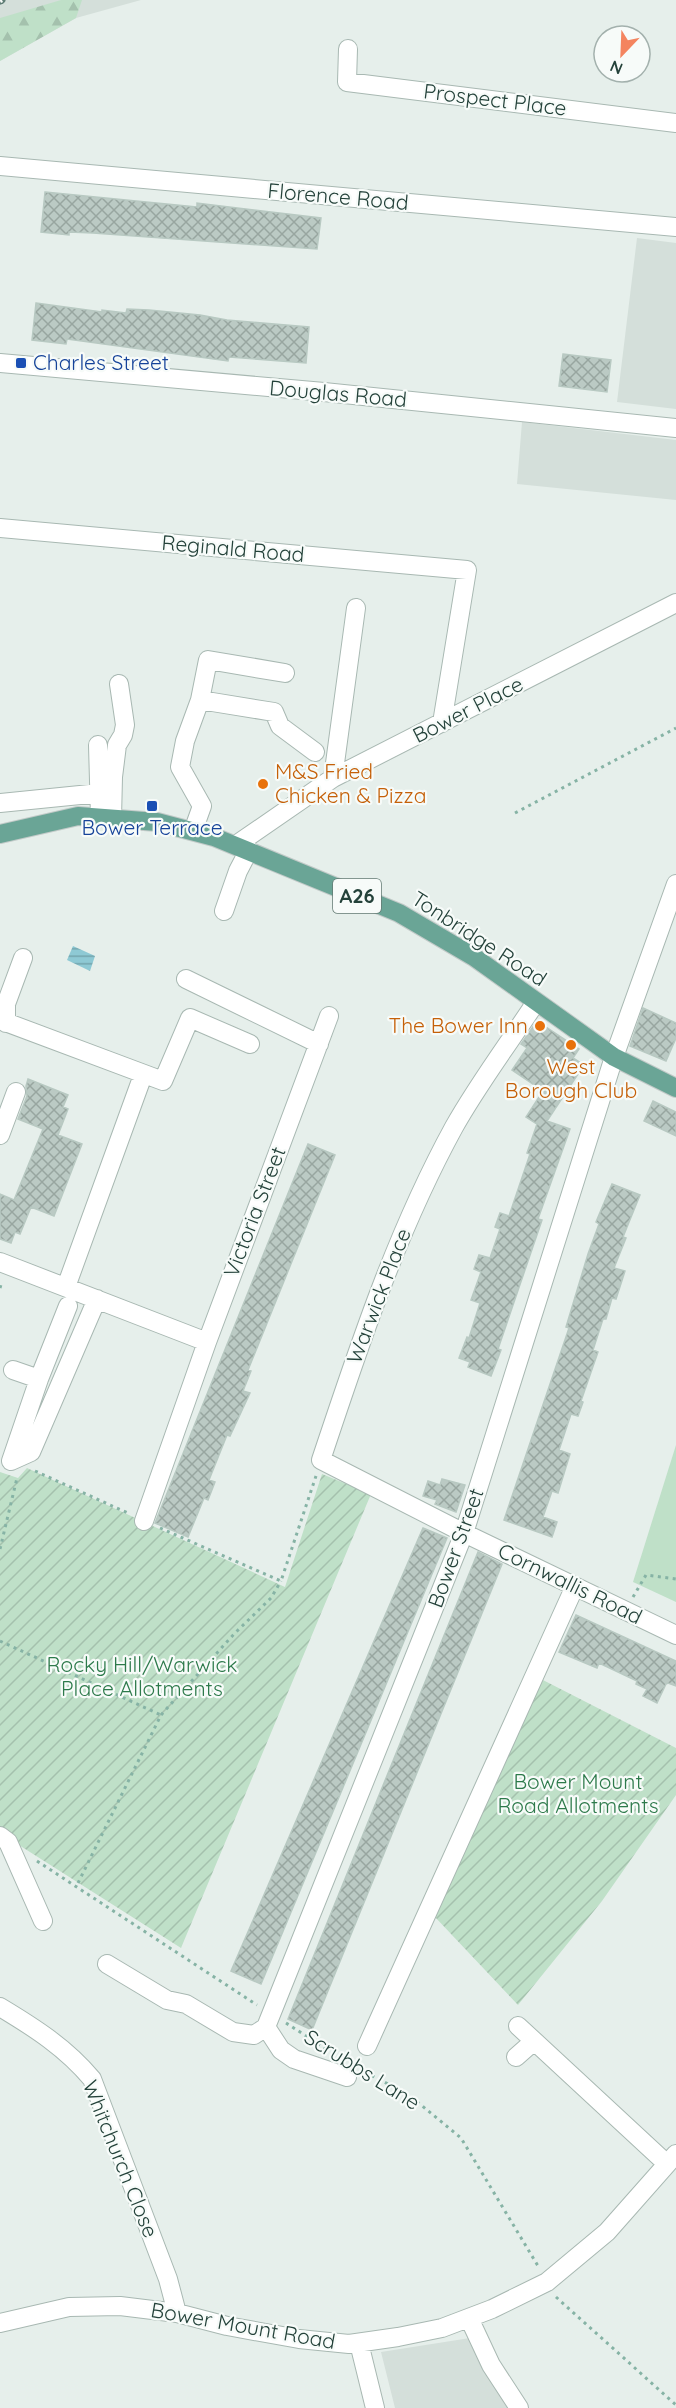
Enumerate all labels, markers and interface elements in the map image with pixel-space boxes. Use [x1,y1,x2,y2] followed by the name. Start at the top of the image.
[592,24,652,84] north arrow
[607,56,625,79] text: N
[422,77,568,121] street label: Prospect Place
[267,177,410,215] street label: Florence Road
[33,349,169,375] place label: Charles Street
[14,356,28,370] marker: Charles Street
[268,374,408,412] street label: Douglas Road
[161,529,306,567] street label: Reginald Road
[408,670,527,748] street label: Bower Place
[275,758,426,808] place label: M&S Fried Chicken & Pizza
[256,777,270,791] marker: M&S Fried Chicken & Pizza
[145,799,159,813] marker: Bower Terrace
[81,814,223,840] place label: Bower Terrace
[333,879,381,913] road number: A26
[407,885,552,991] street label: Tonbridge Road
[388,1012,528,1038] place label: The Bower Inn
[533,1019,547,1033] marker: The Bower Inn
[564,1038,578,1052] marker: West Borough Club
[505,1053,637,1103] place label: West Borough Club
[217,1143,291,1280] street label: Victoria Street
[340,1224,416,1367] street label: Warwick Place
[421,1484,489,1611] street label: Bower Street
[494,1537,647,1629] street label: Cornwallis Road
[46,1651,238,1701] park label: Rocky Hill/Warwick Place Allotments
[497,1768,659,1818] park label: Bower Mount Road Allotments
[300,2023,425,2115] street label: Scrubbs Lane
[78,2076,164,2241] street label: Whitchurch Close
[149,2296,337,2354] street label: Bower Mount Road

